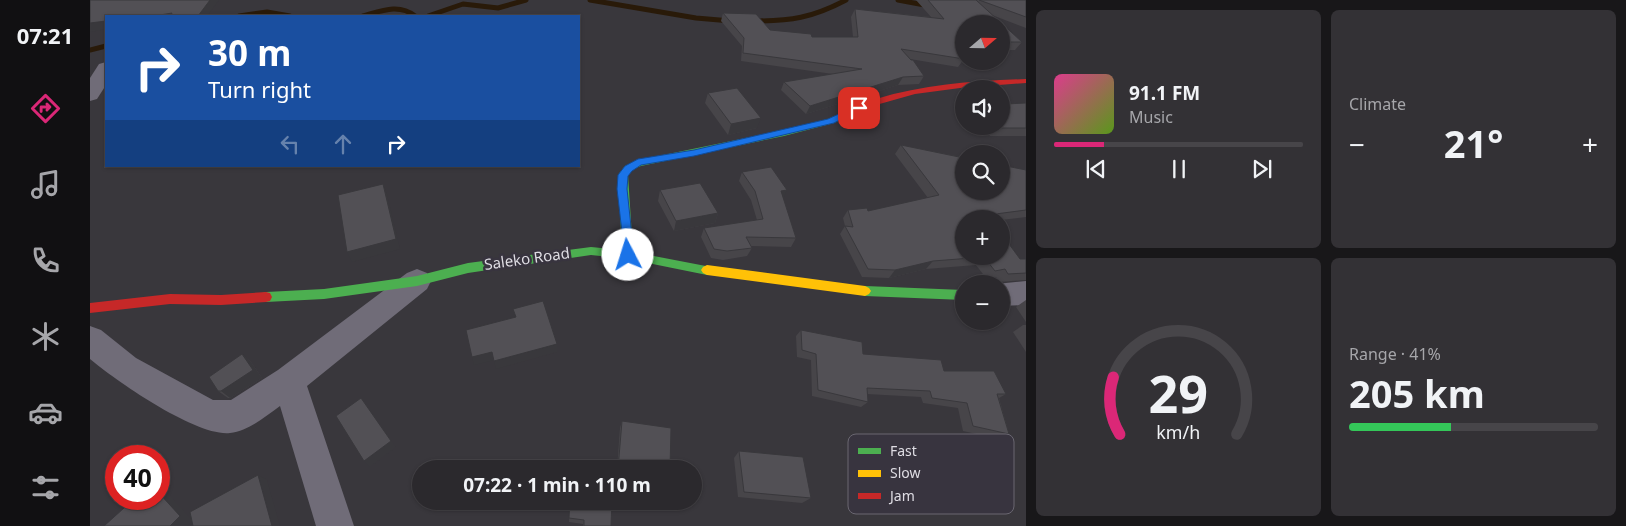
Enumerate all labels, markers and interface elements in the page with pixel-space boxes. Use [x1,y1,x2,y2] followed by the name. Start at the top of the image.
[955,15,1010,70] north arrow
[955,15,1010,330] map controls
[17,20,73,50] text: 07:21
[208,29,291,76] text: 30 m
[125,35,190,100] icon: right
[208,74,311,104] text: Turn right
[955,80,1010,135] button: sound
[1129,80,1200,106] text: 91.1 FM
[838,87,880,129] pin
[28,91,63,126] icon: directions
[1349,93,1406,115] text: Climate
[845,94,873,122] icon: arrive
[1129,106,1173,128] text: Music
[1444,117,1503,169] text: 21°
[1349,125,1365,163] text: −
[1582,125,1598,163] text: +
[276,130,304,158] icon: left
[329,130,357,158] icon: ahead
[382,130,410,158] icon: right
[955,145,1010,200] button: search
[1082,155,1110,183] icon: previous
[1165,155,1193,183] icon: pause
[1248,155,1276,183] icon: next
[28,167,63,202] icon: music
[955,210,1010,265] button: +
[601,228,653,280] position arrow
[483,242,571,274] street label: Saleko Road
[28,243,63,278] icon: phone
[955,275,1010,330] button: −
[28,319,63,354] icon: climate
[1349,343,1441,365] text: Range · 41%
[1149,357,1208,428] text: 29
[1349,367,1485,419] text: 205 km
[28,395,63,430] icon: car
[1157,420,1200,444] text: km/h
[848,434,1014,514] legend
[890,441,917,460] text: Fast
[105,445,170,510] speed limit sign: 40
[890,463,921,482] text: Slow
[28,470,63,505] icon: filters
[463,472,651,498] text: 07:22 · 1 min · 110 m
[888,486,915,505] text: Jam

